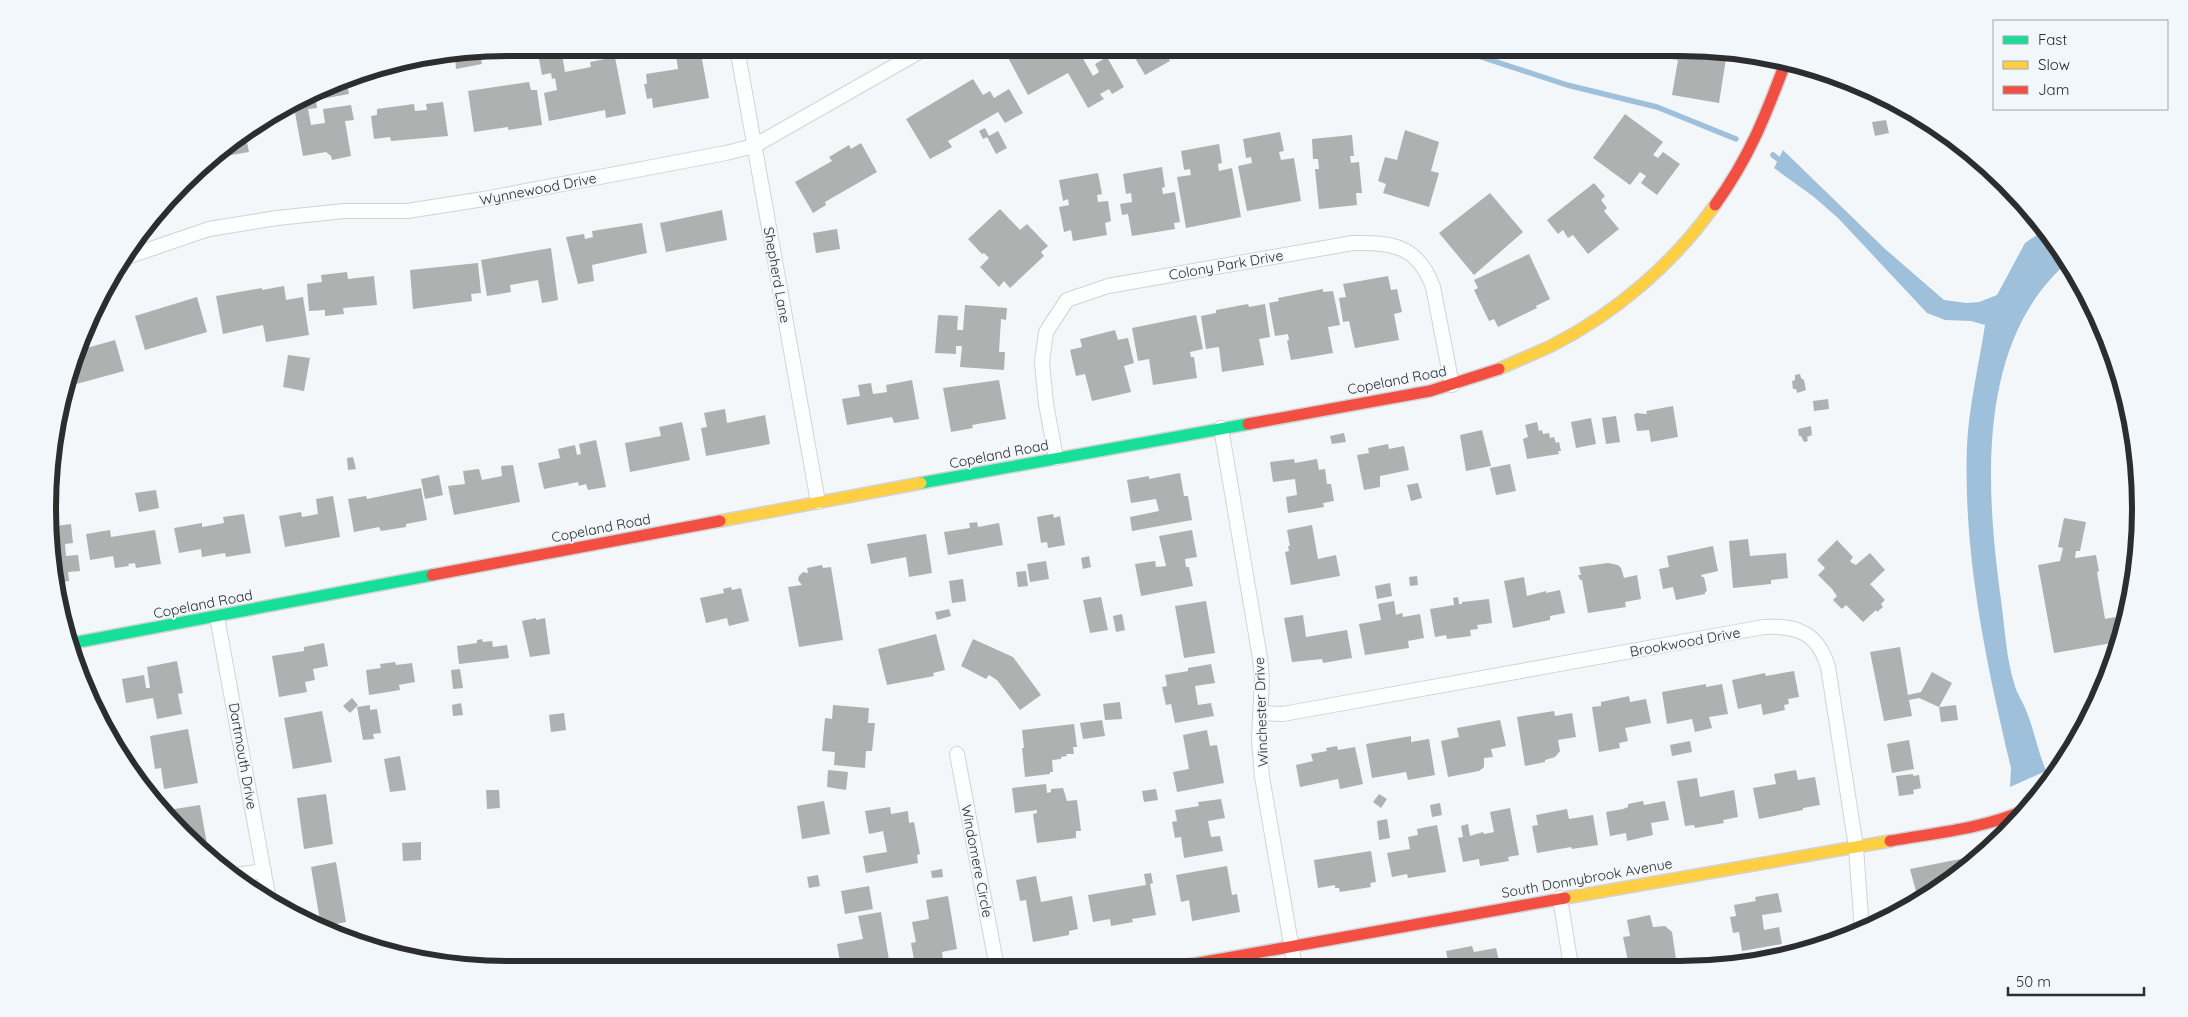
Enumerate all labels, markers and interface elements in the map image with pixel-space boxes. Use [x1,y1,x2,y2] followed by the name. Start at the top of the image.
[1993,20,2168,110] legend
[2038,30,2067,49] text: Fast
[2038,55,2070,74] text: Slow
[2038,80,2069,99] text: Jam
[478,169,598,209] street label: Wynnewood Drive
[760,225,794,325] street label: Shepherd Lane
[1167,246,1285,284] street label: Colony Park Drive
[1346,362,1448,398] street label: Copeland Road
[948,436,1050,472] street label: Copeland Road
[550,510,652,546] street label: Copeland Road
[152,586,254,622] street label: Copeland Road
[1628,623,1742,661] street label: Brookwood Drive
[1250,657,1272,767] street label: Winchester Drive
[225,701,261,811] street label: Dartmouth Drive
[957,803,997,919] street label: Windomere Circle
[1500,854,1674,902] street label: South Donnybrook Avenue
[2008,964,2144,996] scale bar
[2016,972,2051,991] text: 50 m

